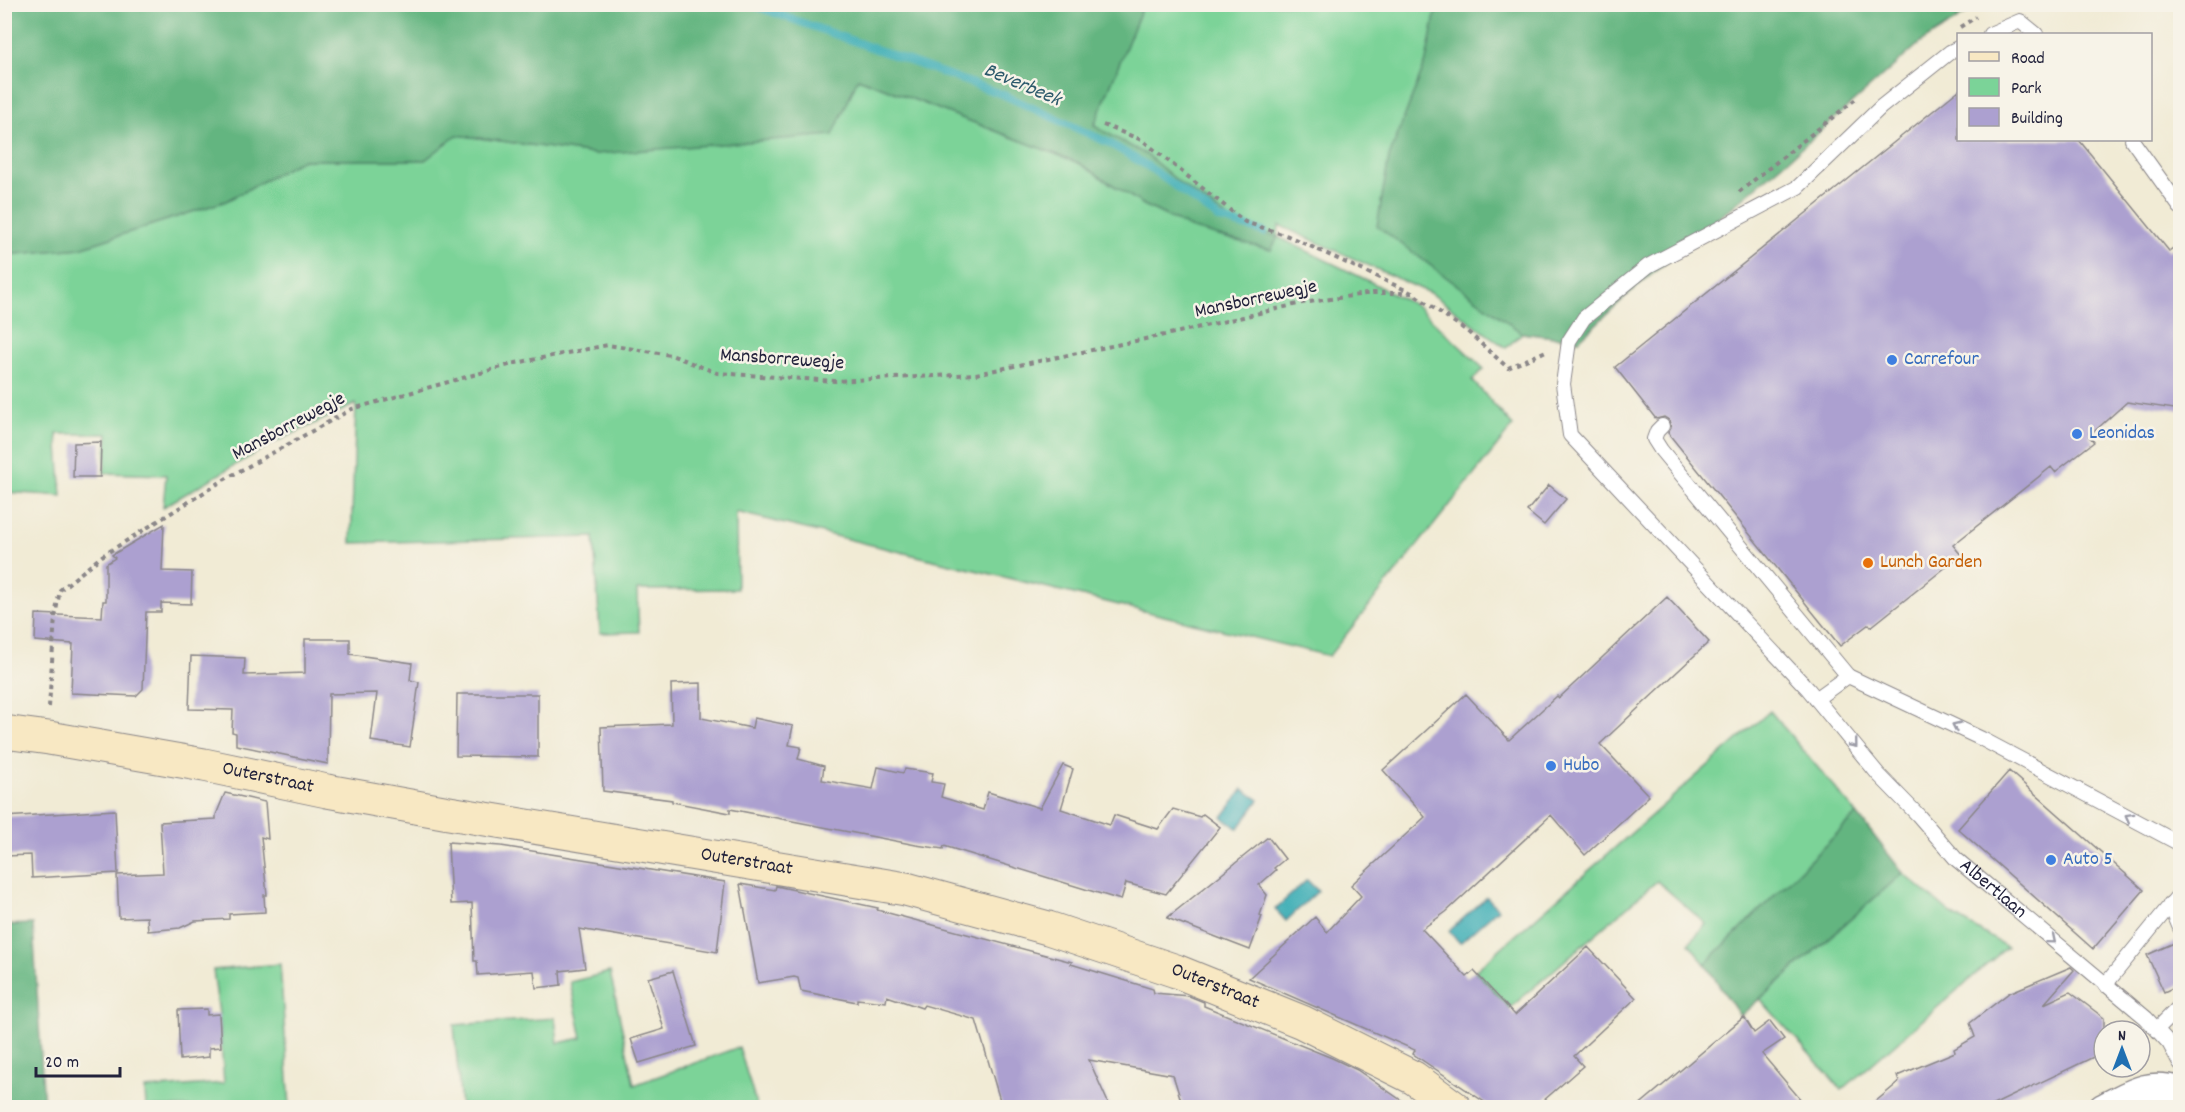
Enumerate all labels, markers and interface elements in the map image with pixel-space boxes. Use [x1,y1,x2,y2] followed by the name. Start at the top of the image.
[1957,33,2152,141] legend
[2011,47,2045,72] text: Road
[979,56,1067,117] water label: Beverbeek
[2011,77,2042,102] text: Park
[2011,107,2063,132] text: Building
[1192,273,1320,327] street label: Mansborrewegje
[719,342,845,378] street label: Mansborrewegje
[1904,346,1979,374] place label: Carrefour
[1885,353,1899,367] marker: Carrefour
[227,385,351,469] street label: Mansborrewegje
[2089,420,2155,448] place label: Leonidas
[2070,427,2084,441] marker: Leonidas
[1880,549,1982,577] place label: Lunch Garden
[1861,556,1875,570] marker: Lunch Garden
[1952,722,1963,734] one-way arrow
[1846,738,1857,749] one-way arrow
[1563,752,1600,780] place label: Hubo
[219,755,316,802] street label: Outerstraat
[1544,759,1558,773] marker: Hubo
[2124,813,2135,825] one-way arrow
[698,841,795,884] street label: Outerstraat
[2063,846,2113,874] place label: Auto 5
[1953,853,2032,926] street label: Albertlaan
[2044,853,2058,867] marker: Auto 5
[2045,933,2056,944] one-way arrow
[1167,956,1263,1017] street label: Outerstraat
[2092,1019,2152,1079] north arrow
[2118,1025,2126,1048] text: N
[36,1040,120,1078] scale bar
[45,1051,79,1076] text: 20 m

